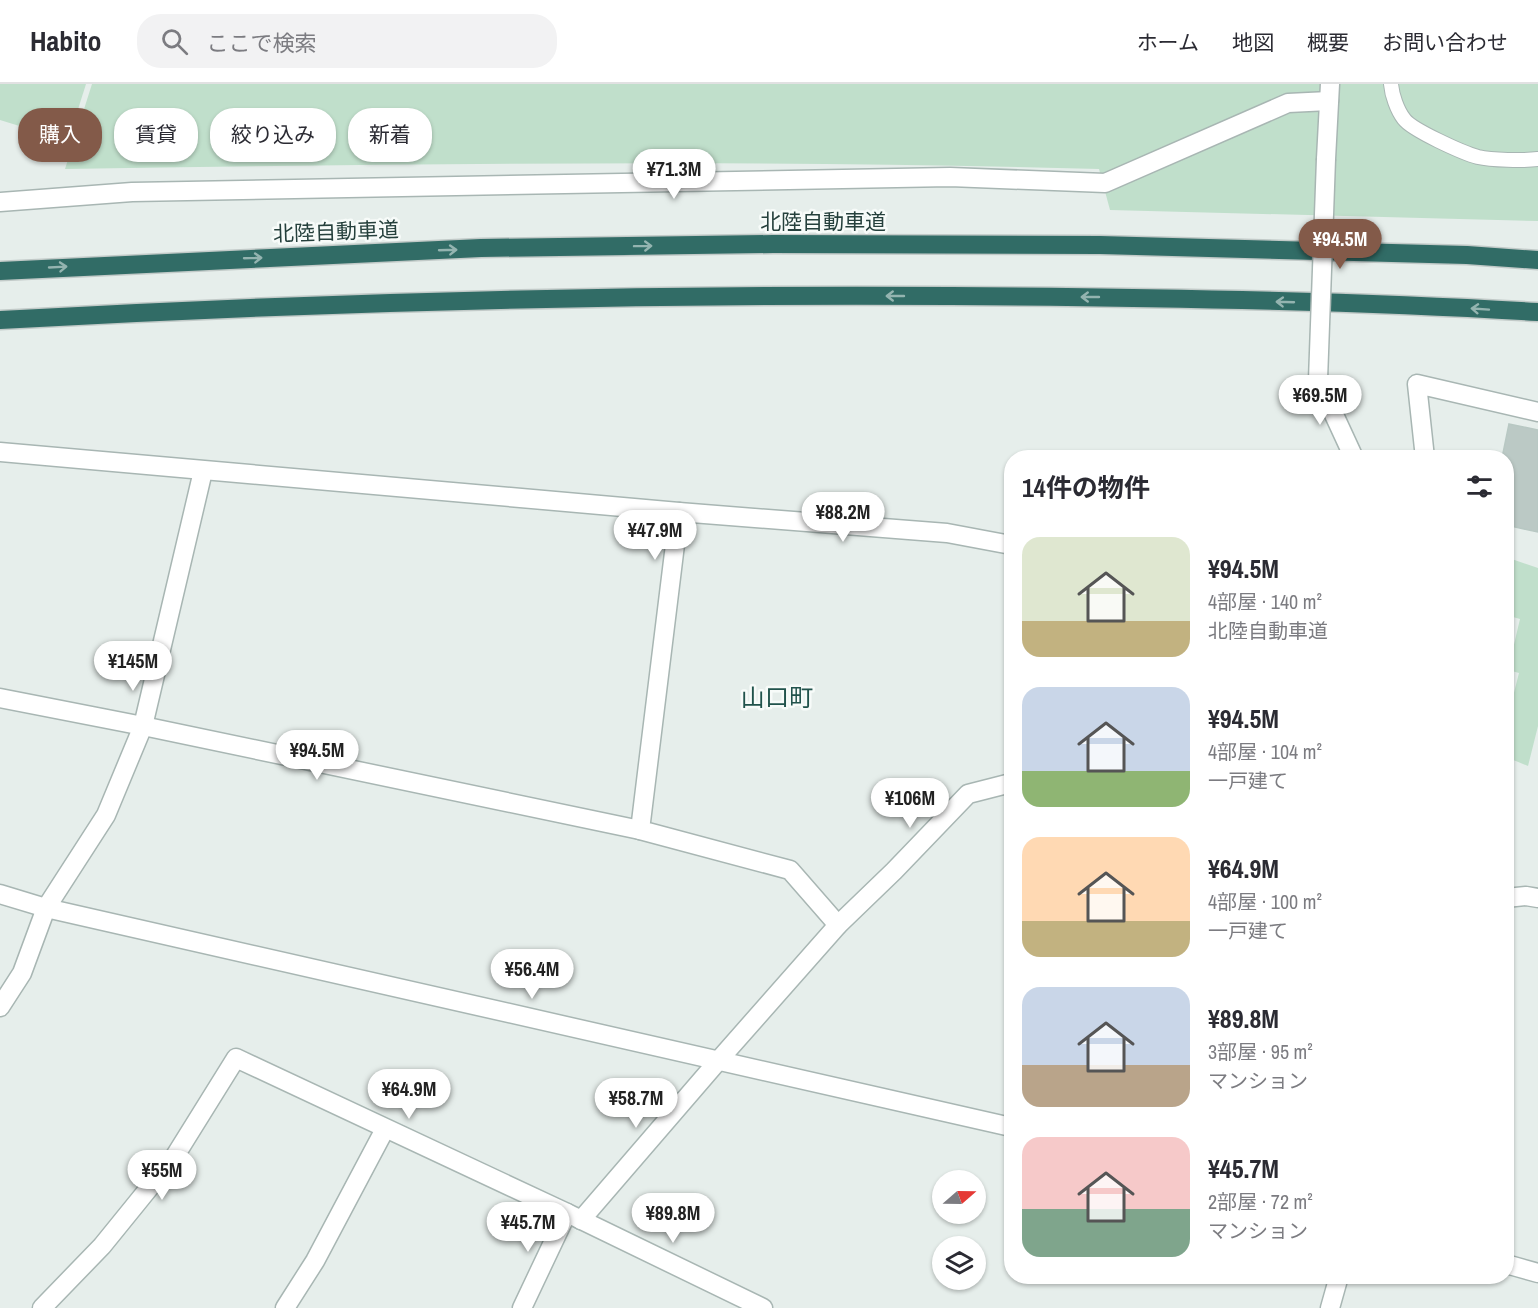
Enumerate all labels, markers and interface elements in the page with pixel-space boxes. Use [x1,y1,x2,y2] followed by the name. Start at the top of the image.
[137,14,557,68] search box
[30,22,101,60] text: Habito
[158,25,191,58] icon: search
[206,28,316,58] text: ここで検索
[1137,28,1199,57] text: ホーム
[1232,28,1274,57] text: 地図
[1307,28,1349,57] text: 概要
[1382,28,1508,57] text: お問い合わせ
[18,108,102,162] chip: 購入
[114,108,198,162] chip: 賃貸
[210,108,336,162] chip: 絞り込み
[348,108,432,162] chip: 新着
[625,149,723,200] pin: ¥71.3M
[647,155,701,182] text: ¥71.3M
[760,207,886,236] street label: 北陸自動車道
[273,215,399,248] street label: 北陸自動車道
[1291,219,1389,270] pin: ¥94.5M
[1313,225,1367,252] text: ¥94.5M
[632,240,652,252] one-way arrow
[438,244,457,255] one-way arrow
[243,252,263,264] one-way arrow
[48,262,68,273] one-way arrow
[885,290,905,302] one-way arrow
[1080,291,1100,303] one-way arrow
[1275,296,1295,308] one-way arrow
[1470,303,1490,314] one-way arrow
[1271,375,1369,426] pin: ¥69.5M
[1293,381,1347,408] text: ¥69.5M
[1022,470,1150,505] text: 14件の物件
[1463,470,1496,503] icon: filters
[794,492,892,543] pin: ¥88.2M
[816,498,870,525] text: ¥88.2M
[606,510,704,561] pin: ¥47.9M
[628,516,682,543] text: ¥47.9M
[1208,551,1279,586] text: ¥94.5M
[1070,561,1142,633] icon: home
[1208,588,1322,615] text: 4部屋 · 140 m²
[1208,617,1328,644] text: 北陸自動車道
[91,641,175,692] pin: ¥145M
[108,647,158,674] text: ¥145M
[741,681,813,713] district label: 山口町
[1208,701,1279,736] text: ¥94.5M
[1070,711,1142,783] icon: home
[268,730,366,781] pin: ¥94.5M
[290,736,344,763] text: ¥94.5M
[1208,738,1322,765] text: 4部屋 · 104 m²
[1208,767,1288,794] text: 一戸建て
[868,778,952,829] pin: ¥106M
[885,784,935,811] text: ¥106M
[1208,851,1279,886] text: ¥64.9M
[1070,861,1142,933] icon: home
[1208,888,1322,915] text: 4部屋 · 100 m²
[1208,917,1288,944] text: 一戸建て
[483,949,581,1000] pin: ¥56.4M
[505,955,559,982] text: ¥56.4M
[1208,1001,1279,1036] text: ¥89.8M
[1070,1011,1142,1083] icon: home
[1208,1038,1313,1065] text: 3部屋 · 95 m²
[1208,1067,1308,1094] text: マンション
[360,1069,458,1120] pin: ¥64.9M
[382,1075,436,1102] text: ¥64.9M
[587,1078,685,1129] pin: ¥58.7M
[609,1084,663,1111] text: ¥58.7M
[126,1150,198,1201] pin: ¥55M
[1208,1151,1279,1186] text: ¥45.7M
[141,1156,183,1183] text: ¥55M
[1070,1161,1142,1233] icon: home
[932,1170,986,1224] north arrow
[932,1170,986,1290] map controls
[1208,1188,1313,1215] text: 2部屋 · 72 m²
[624,1193,722,1244] pin: ¥89.8M
[646,1199,700,1226] text: ¥89.8M
[479,1202,577,1253] pin: ¥45.7M
[501,1208,555,1235] text: ¥45.7M
[1208,1217,1308,1244] text: マンション
[932,1236,986,1290] button: layers

